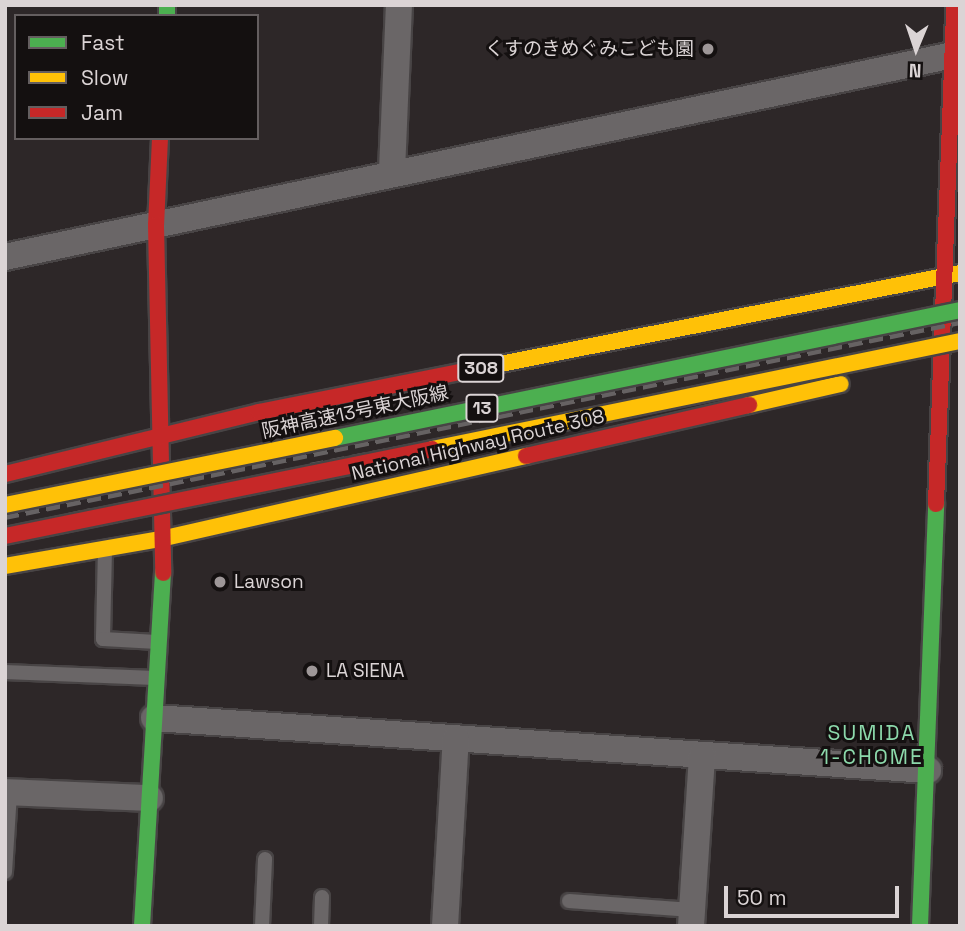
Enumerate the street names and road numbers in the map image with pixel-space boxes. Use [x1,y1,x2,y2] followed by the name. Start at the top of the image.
[456,354,505,382] road number: 308
[260,381,450,443] street label: 阪神高速13号東大阪線
[464,394,500,422] road number: 13
[349,405,607,485] street label: National Highway Route 308

